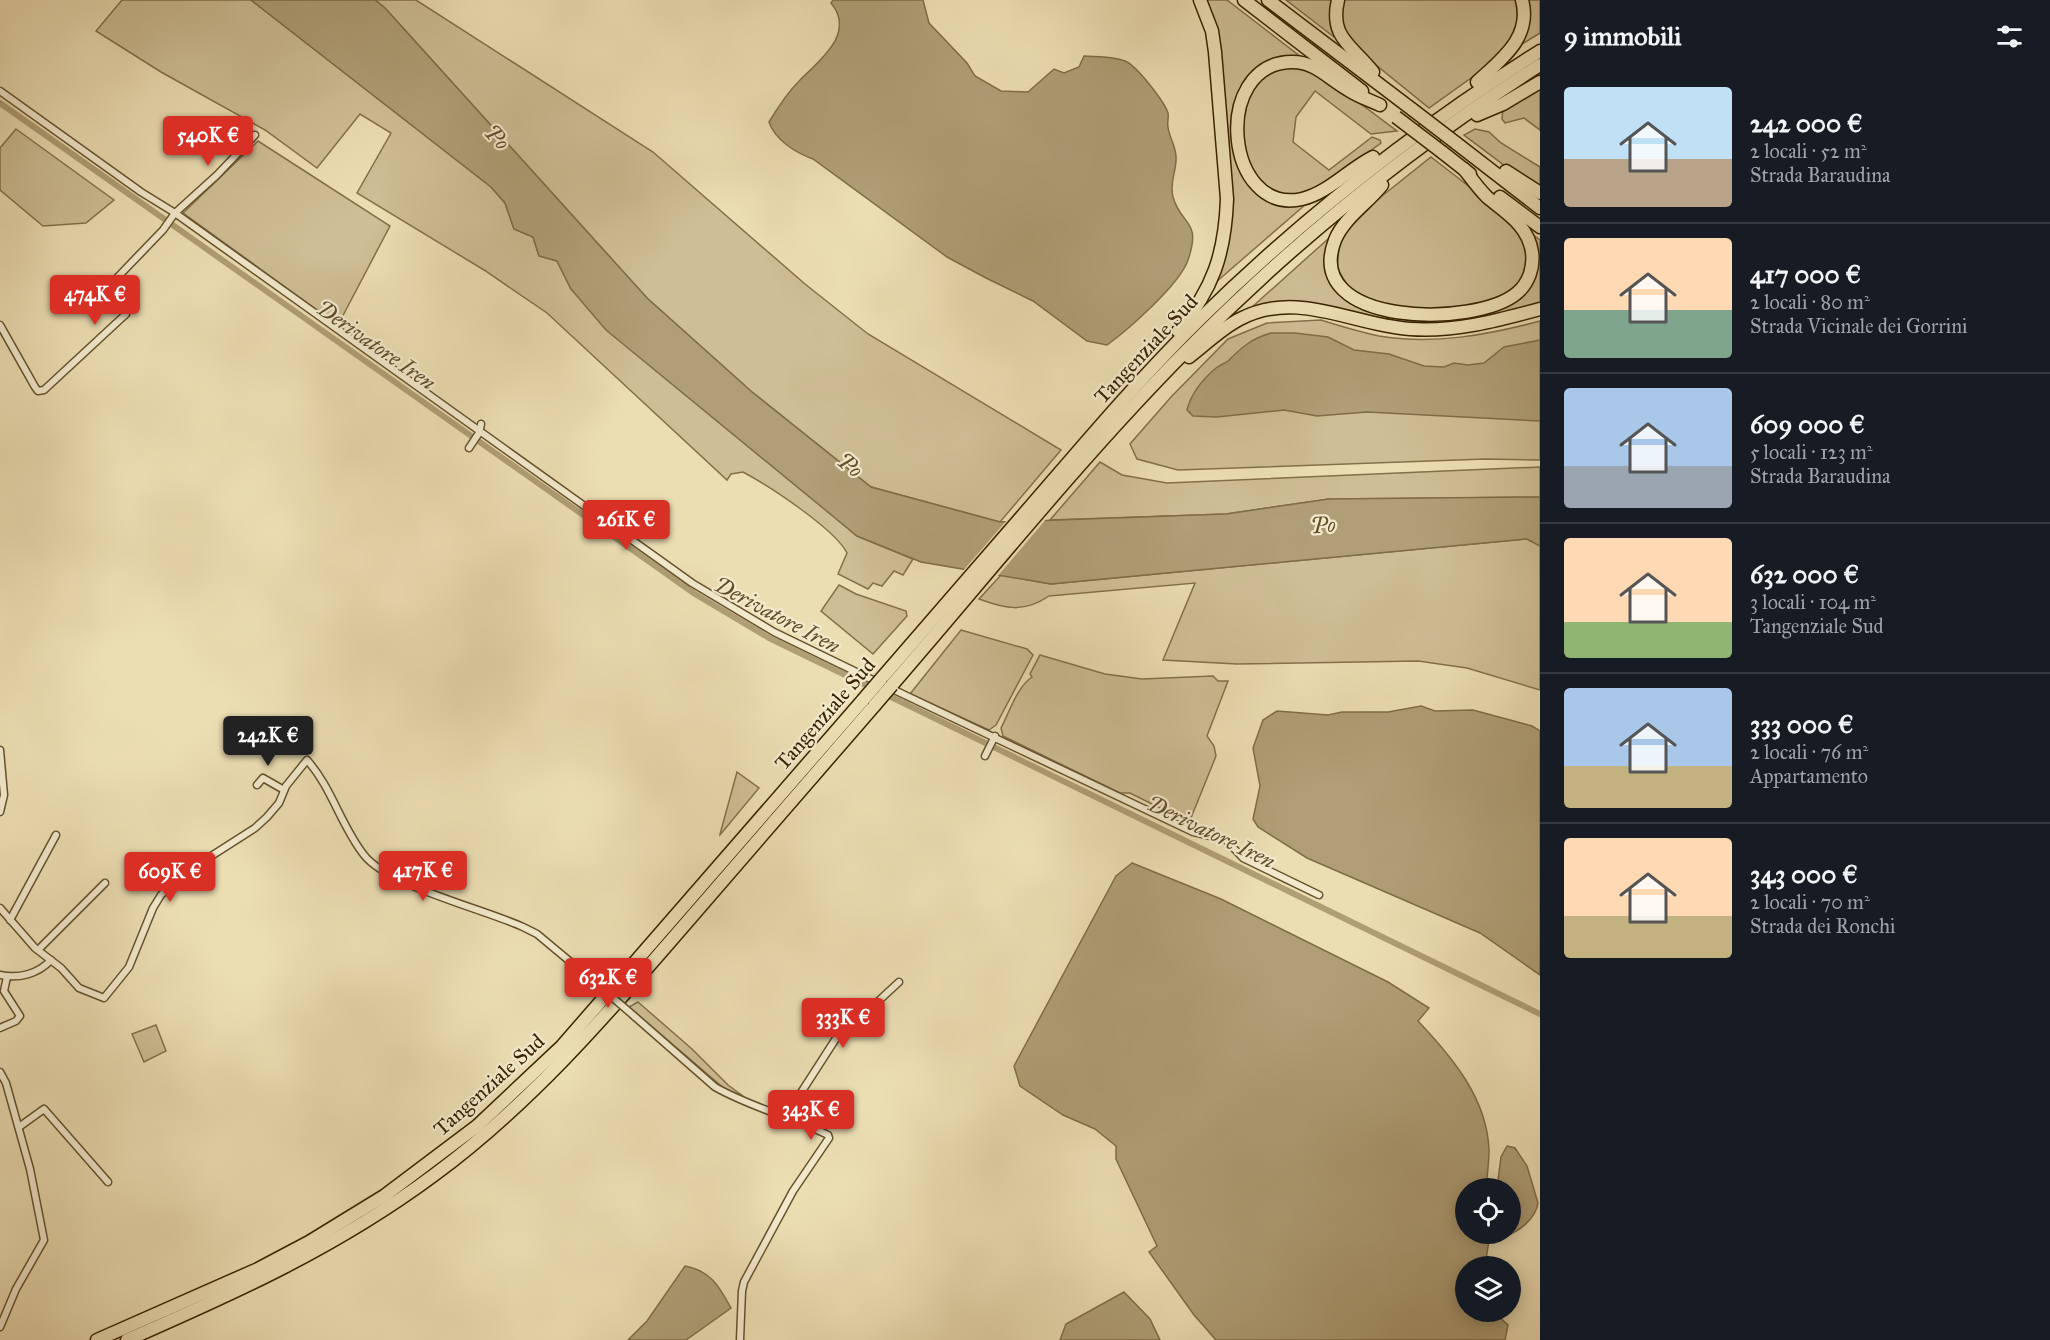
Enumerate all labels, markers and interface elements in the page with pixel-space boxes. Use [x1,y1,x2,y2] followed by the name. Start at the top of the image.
[1564,20,1681,52] text: 9 immobili
[1993,20,2026,53] icon: filters
[1750,107,1863,139] text: 242 000 €
[1612,111,1684,183] icon: home
[159,116,257,167] pin: 540K €
[479,119,515,155] water label: Po
[177,123,239,147] text: 540K €
[1750,139,1867,163] text: 2 locali · 52 m²
[1750,163,1890,187] text: Strada Baraudina
[1750,258,1861,290] text: 417 000 €
[1612,262,1684,334] icon: home
[46,275,144,326] pin: 474K €
[64,282,126,306] text: 474K €
[1089,288,1204,409] street label: Tangenziale Sud
[1750,290,1870,314] text: 2 locali · 80 m²
[311,294,441,396] water label: Derivatore Iren
[1750,314,1968,338] text: Strada Vicinale dei Gorrini
[1750,408,1865,440] text: 609 000 €
[1612,412,1684,484] icon: home
[1750,440,1873,464] text: 5 locali · 123 m²
[832,447,868,483] water label: Po
[1750,464,1890,488] text: Strada Baraudina
[577,500,675,551] pin: 261K €
[597,507,655,531] text: 261K €
[1309,511,1337,539] water label: Po
[1750,558,1859,590] text: 632 000 €
[1612,562,1684,634] icon: home
[709,570,845,660] water label: Derivatore Iren
[1750,590,1876,614] text: 3 locali · 104 m²
[1750,614,1884,638] text: Tangenziale Sud
[769,652,881,775] street label: Tangenziale Sud
[1750,708,1854,740] text: 333 000 €
[1612,712,1684,784] icon: home
[219,716,317,767] pin: 242K €
[237,723,299,747] text: 242K €
[1750,740,1868,764] text: 2 locali · 76 m²
[1750,764,1868,788] text: Appartamento
[1143,789,1280,875] water label: Derivatore Iren
[374,851,472,902] pin: 417K €
[121,852,219,903] pin: 609K €
[393,858,453,882] text: 417K €
[1750,858,1858,890] text: 343 000 €
[138,859,202,883] text: 609K €
[1612,862,1684,934] icon: home
[1750,890,1870,914] text: 2 locali · 70 m²
[1750,914,1896,938] text: Strada dei Ronchi
[559,958,657,1009] pin: 632K €
[579,965,637,989] text: 632K €
[794,998,892,1049] pin: 333K €
[816,1005,870,1029] text: 333K €
[428,1028,550,1142] street label: Tangenziale Sud
[762,1090,860,1141] pin: 343K €
[782,1097,840,1121] text: 343K €
[1455,1178,1521,1322] map controls
[1455,1178,1521,1244] button: locate
[1455,1256,1521,1322] button: layers

